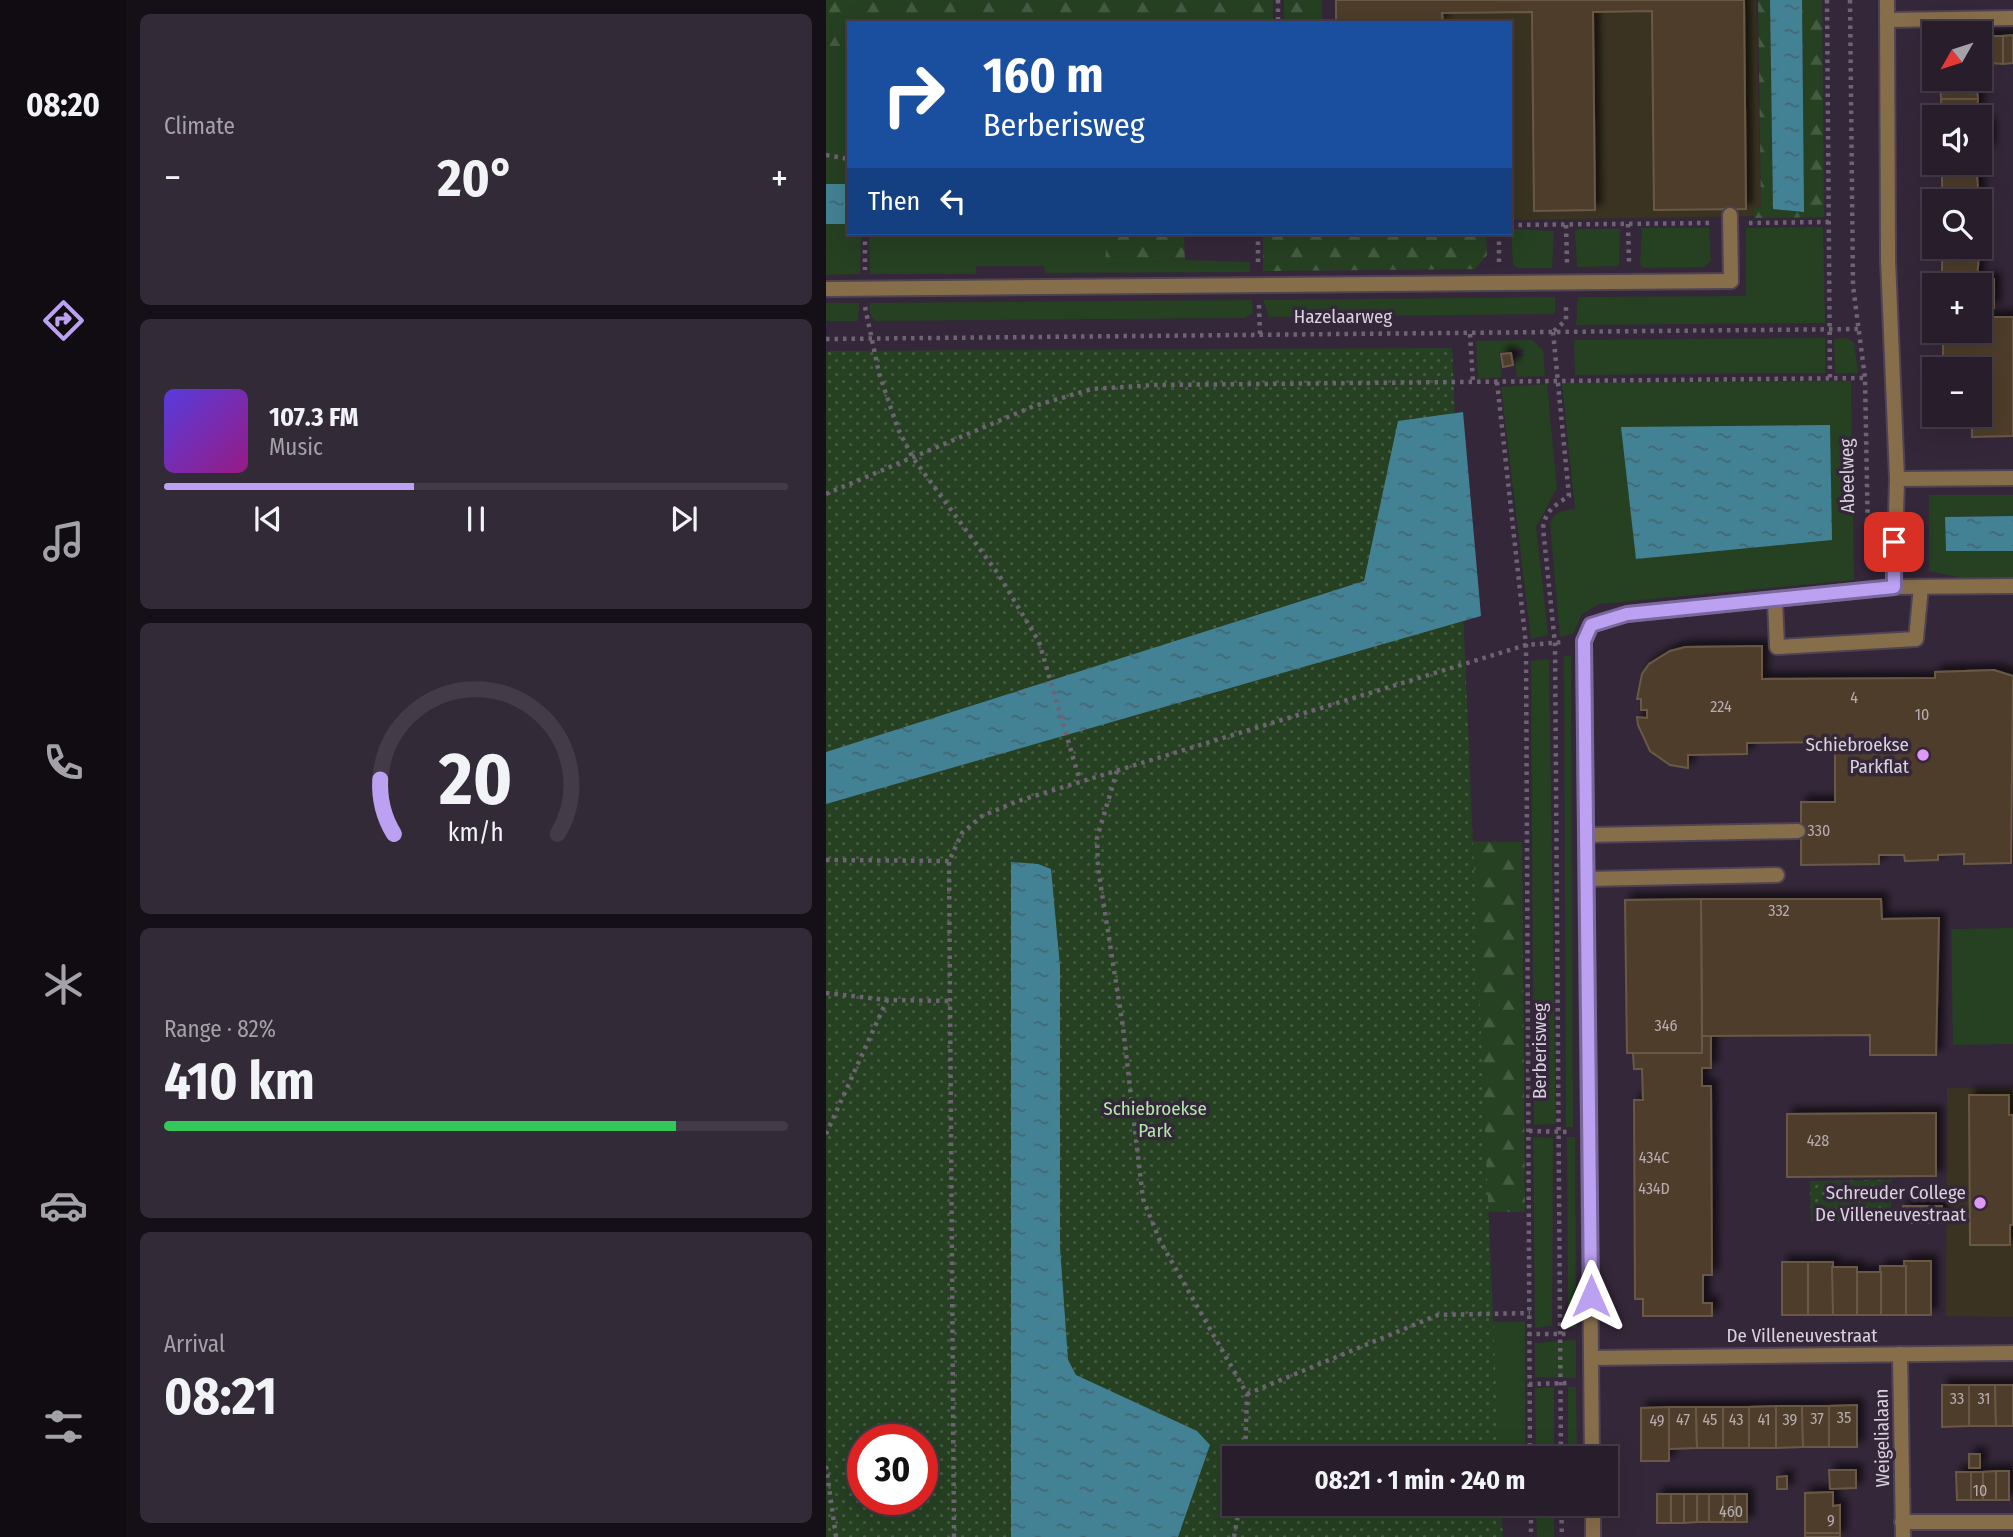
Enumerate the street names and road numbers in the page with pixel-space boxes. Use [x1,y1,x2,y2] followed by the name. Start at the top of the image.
[1294,305,1392,328] street label: Hazelaarweg
[1835,438,1859,514] street label: Abeelweg
[1528,1003,1551,1099] street label: Berberisweg
[1727,1324,1878,1347] street label: De Villeneuvestraat
[1870,1388,1894,1488] street label: Weigelialaan

